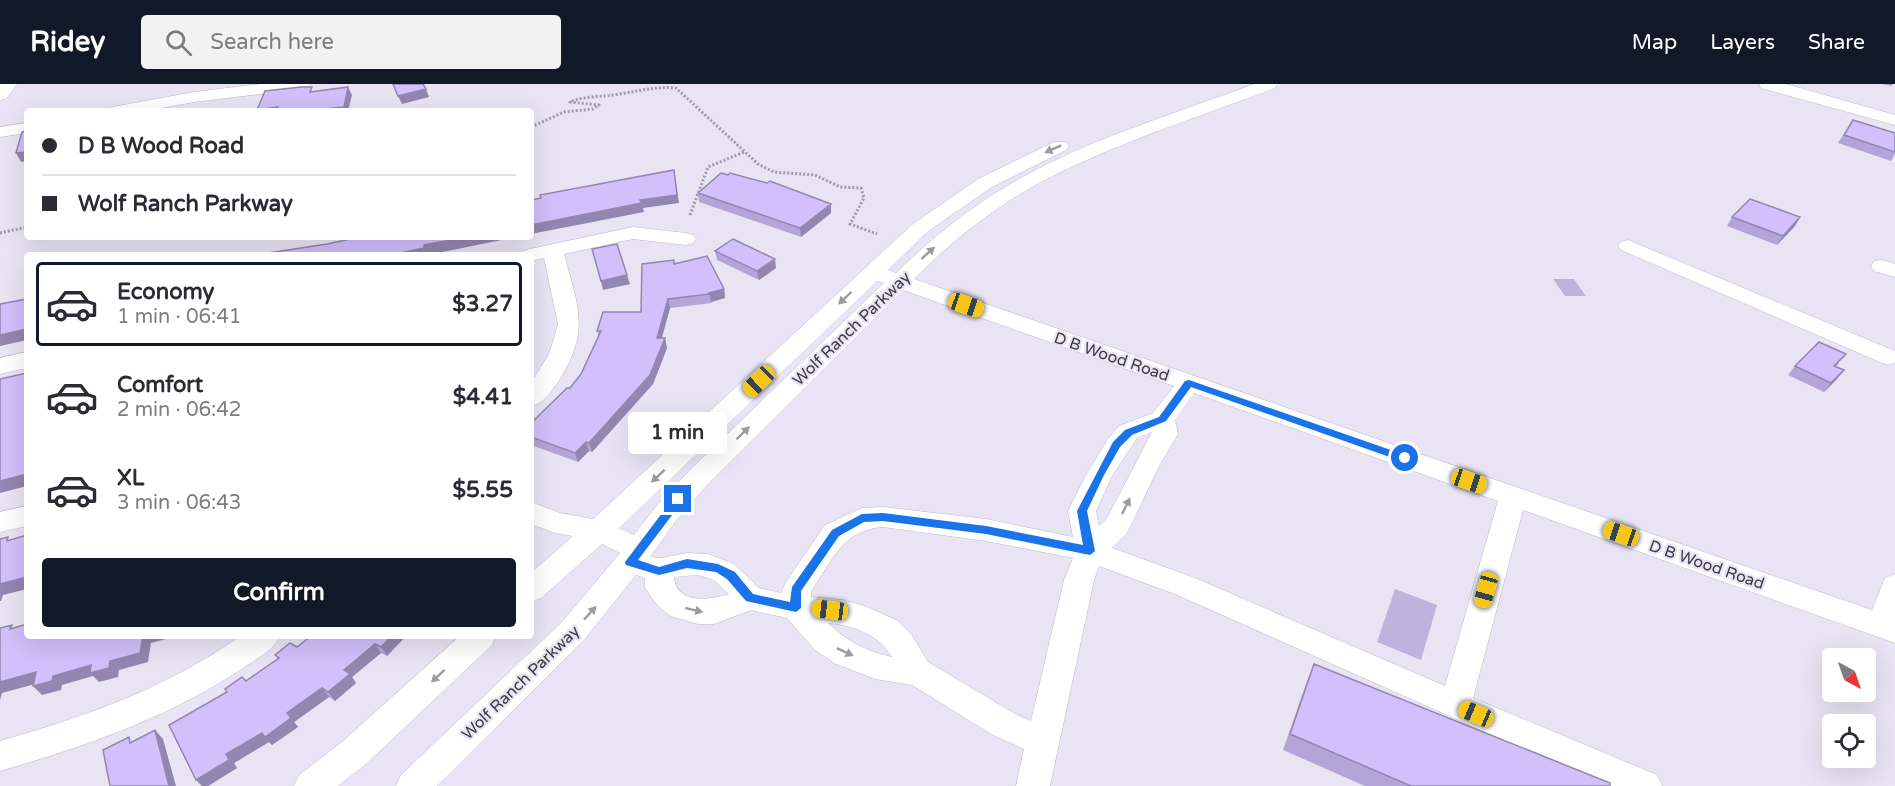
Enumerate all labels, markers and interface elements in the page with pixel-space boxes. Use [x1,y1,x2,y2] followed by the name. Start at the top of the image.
[141,15,561,69] search box
[30,25,105,59] text: Ridey
[162,26,195,59] icon: search
[210,29,334,55] text: Search here
[1632,30,1677,55] text: Map
[1710,30,1775,55] text: Layers
[1808,30,1865,55] text: Share
[78,133,244,159] text: D B Wood Road
[1044,144,1062,154] one-way arrow
[78,191,293,217] text: Wolf Ranch Parkway
[920,247,935,260] one-way arrow
[789,267,915,390] street label: Wolf Ranch Parkway
[45,277,99,331] icon: car
[117,279,214,305] text: Economy
[452,291,513,317] text: $3.27
[839,291,853,305] one-way arrow
[946,291,986,319] car
[117,305,241,329] text: 1 min · 06:41
[1051,328,1172,386] street label: D B Wood Road
[740,362,778,400] car
[45,370,99,424] icon: car
[117,372,203,398] text: Comfort
[453,384,513,410] text: $4.41
[117,398,241,422] text: 2 min · 06:42
[628,412,728,454] callout: 1 min
[651,421,704,445] text: 1 min
[736,427,750,441] one-way arrow
[1391,444,1418,471] route start
[45,463,99,517] icon: car
[117,465,144,491] text: XL
[1449,467,1489,495] car
[651,469,666,482] one-way arrow
[452,477,513,503] text: $5.55
[664,485,691,512] route end
[117,491,241,515] text: 3 min · 06:43
[1121,498,1131,515] one-way arrow
[1601,520,1641,548] car
[1646,536,1767,594] street label: D B Wood Road
[42,558,516,627] button: Confirm
[1472,570,1500,610] car
[811,599,849,621] car
[583,606,596,621] one-way arrow
[685,606,704,615] one-way arrow
[458,621,584,744] street label: Wolf Ranch Parkway
[836,648,853,657] one-way arrow
[1822,648,1876,702] north arrow
[1822,648,1876,768] map controls
[431,669,446,682] one-way arrow
[1456,699,1496,729] car
[1822,714,1876,768] button: locate

